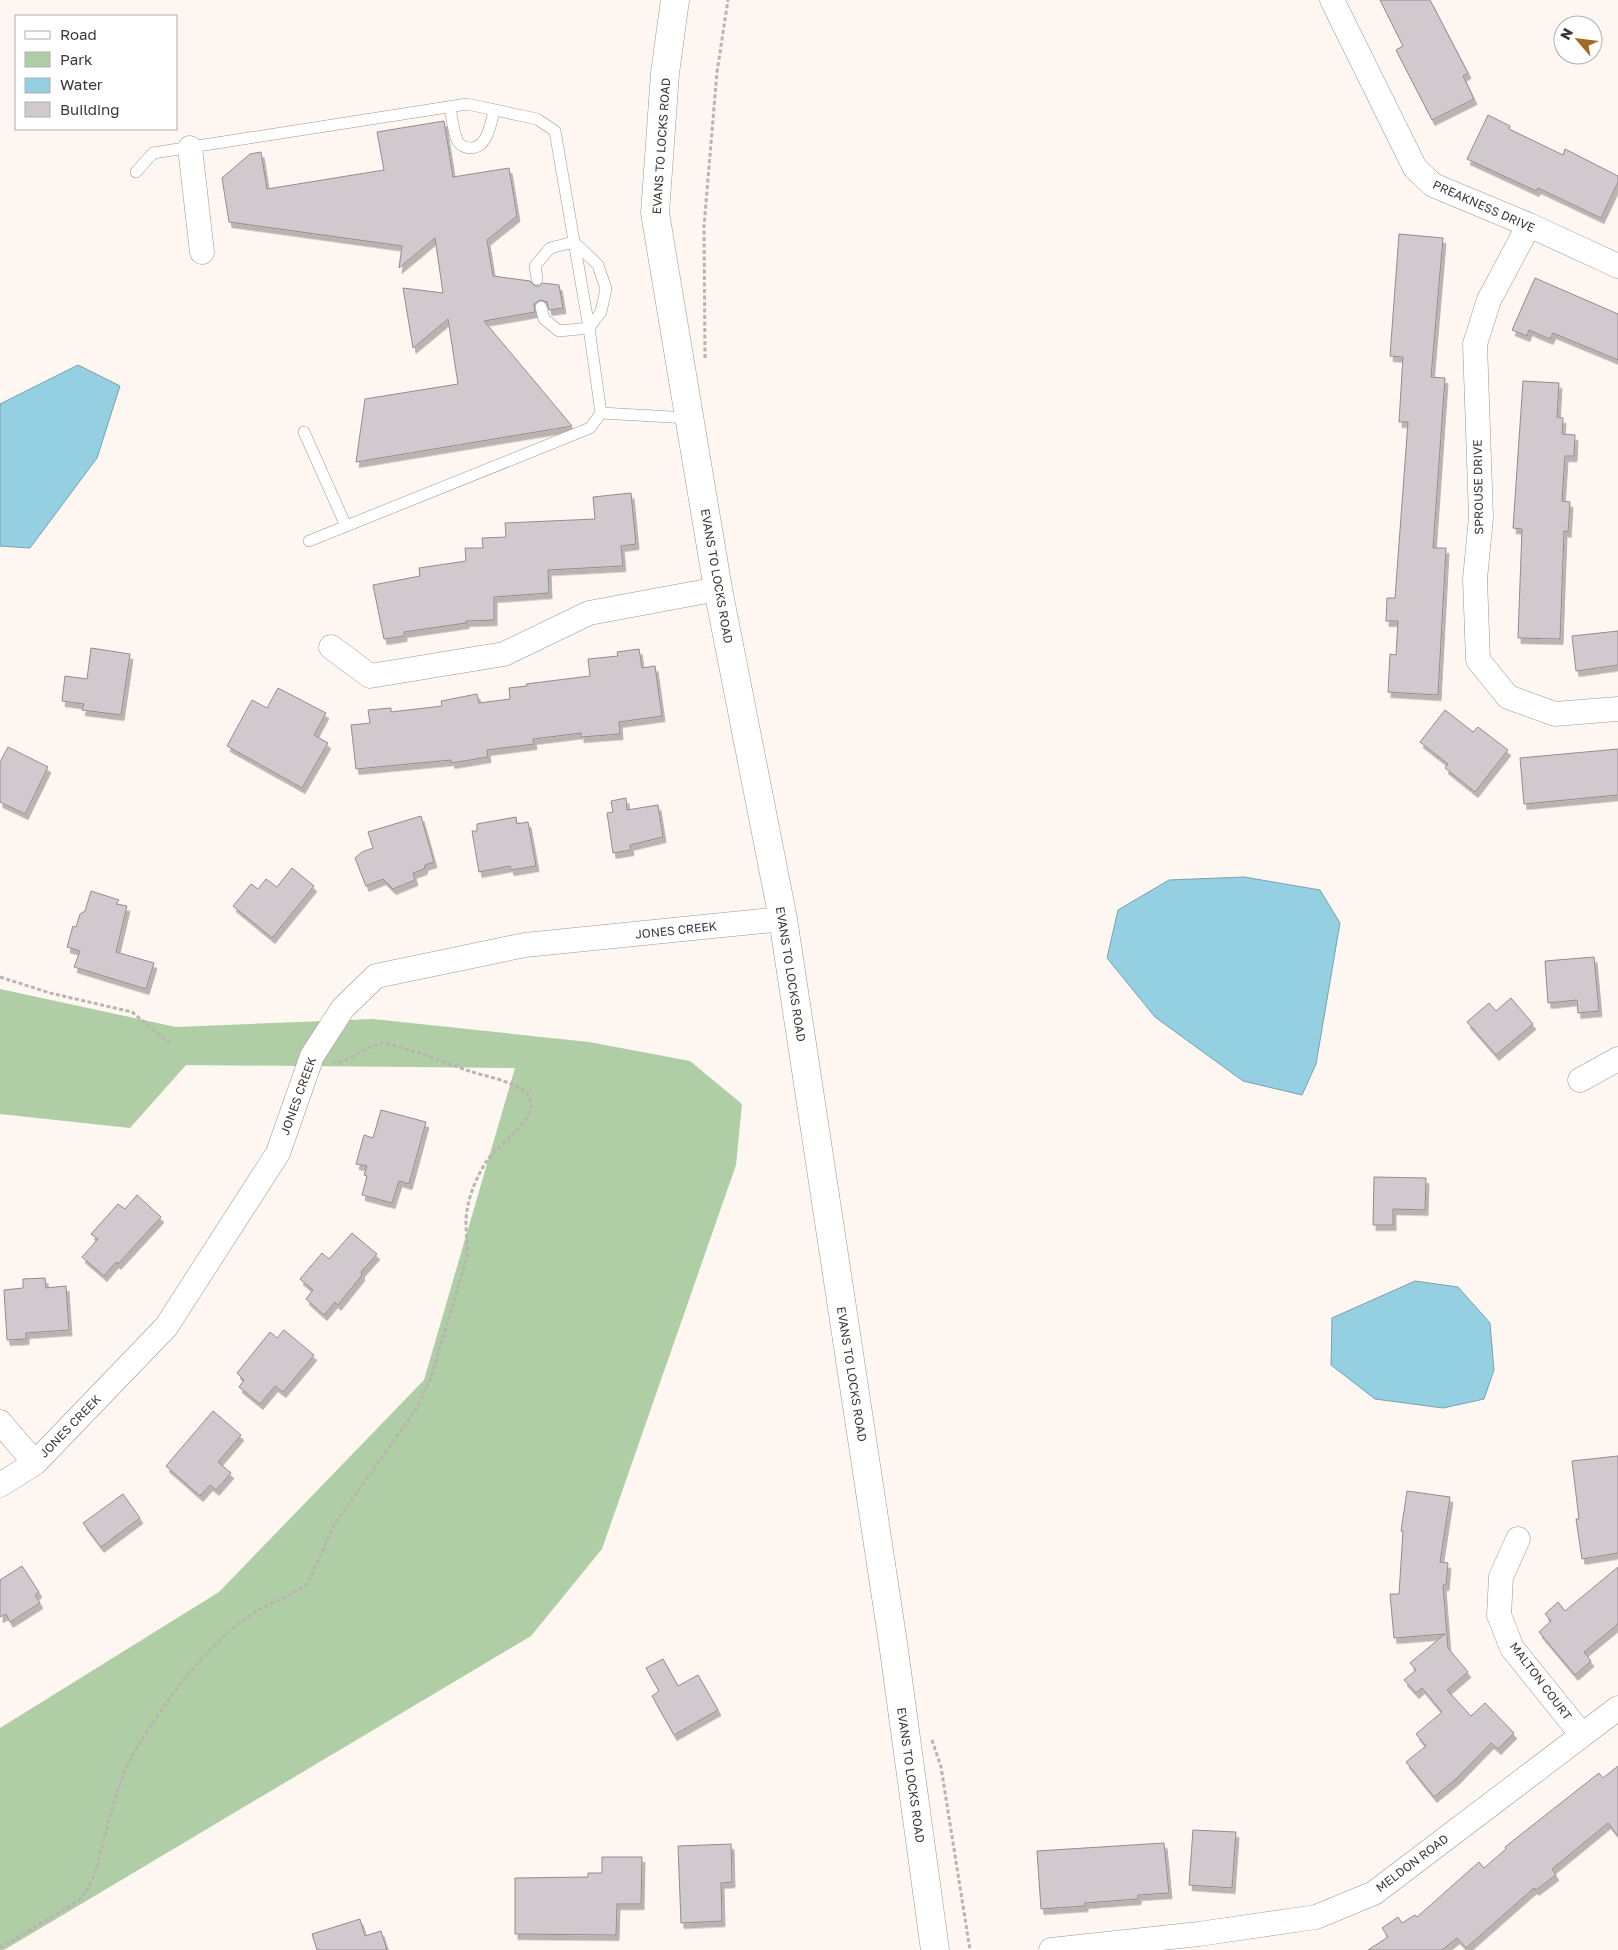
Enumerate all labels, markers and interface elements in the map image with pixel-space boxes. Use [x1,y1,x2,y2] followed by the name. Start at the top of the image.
[15,15,178,130] legend
[1553,15,1603,65] north arrow
[60,25,97,43] text: Road
[1556,25,1576,42] text: N
[60,50,93,68] text: Park
[60,75,103,93] text: Water
[649,77,673,215] street label: EVANS TO LOCKS ROAD
[60,100,120,118] text: Building
[1431,177,1537,235] street label: PREAKNESS DRIVE
[1470,439,1486,535] street label: SPROUSE DRIVE
[698,507,736,645] street label: EVANS TO LOCKS ROAD
[773,905,809,1043] street label: EVANS TO LOCKS ROAD
[634,918,718,942] street label: JONES CREEK
[277,1055,319,1137] street label: JONES CREEK
[834,1305,870,1443] street label: EVANS TO LOCKS ROAD
[36,1391,104,1461] street label: JONES CREEK
[1507,1639,1576,1723] street label: MALTON COURT
[894,1706,928,1844] street label: EVANS TO LOCKS ROAD
[1373,1831,1451,1895] street label: MELDON ROAD

